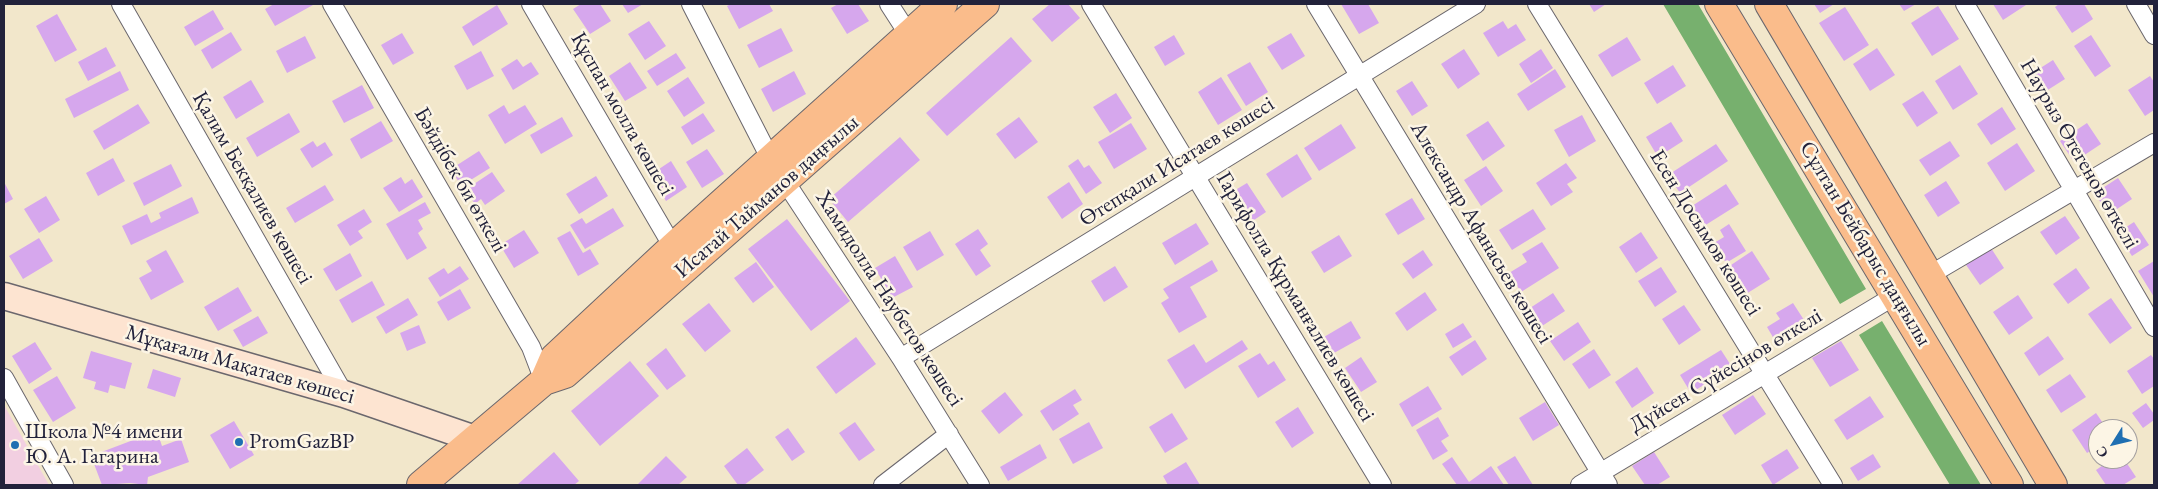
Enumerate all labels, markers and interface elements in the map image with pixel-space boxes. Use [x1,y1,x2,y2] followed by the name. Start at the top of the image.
[565,28,679,200] street label: Құспан молла көшесі
[2014,54,2144,254] street label: Наурыз Өтегенов өткелі
[186,87,318,289] street label: Қалим Бекқалиев көшесі
[1075,91,1279,233] street label: Өтепқали Исатаев көшесі
[408,103,512,257] street label: Бәйдібек би өткелі
[669,110,865,284] street label: Исатай Тайманов даңғылы
[1404,117,1558,349] street label: Александр Афанасьев көшесі
[1793,137,1937,351] street label: Сұлтан Бейбарыс даңғылы
[1643,145,1767,321] street label: Есен Досымов көшесі
[1210,167,1380,427] street label: Гарифолла Құрманғалиев көшесі
[809,186,969,412] street label: Хамидолла Наубетов көшесі
[1625,303,1827,439] street label: Дүйсен Сүйесінов өткелі
[123,320,357,410] street label: Мұқағали Мақатаев көшесі
[25,419,183,471] place label: Школа №4 имени Ю. А. Гагарина
[2088,419,2138,469] north arrow
[249,429,354,455] place label: PromGazBP
[233,436,245,448] marker: PromGazBP
[9,439,21,451] marker: Школа №4 имени Ю. А. Гагарина
[2091,443,2112,462] text: С

